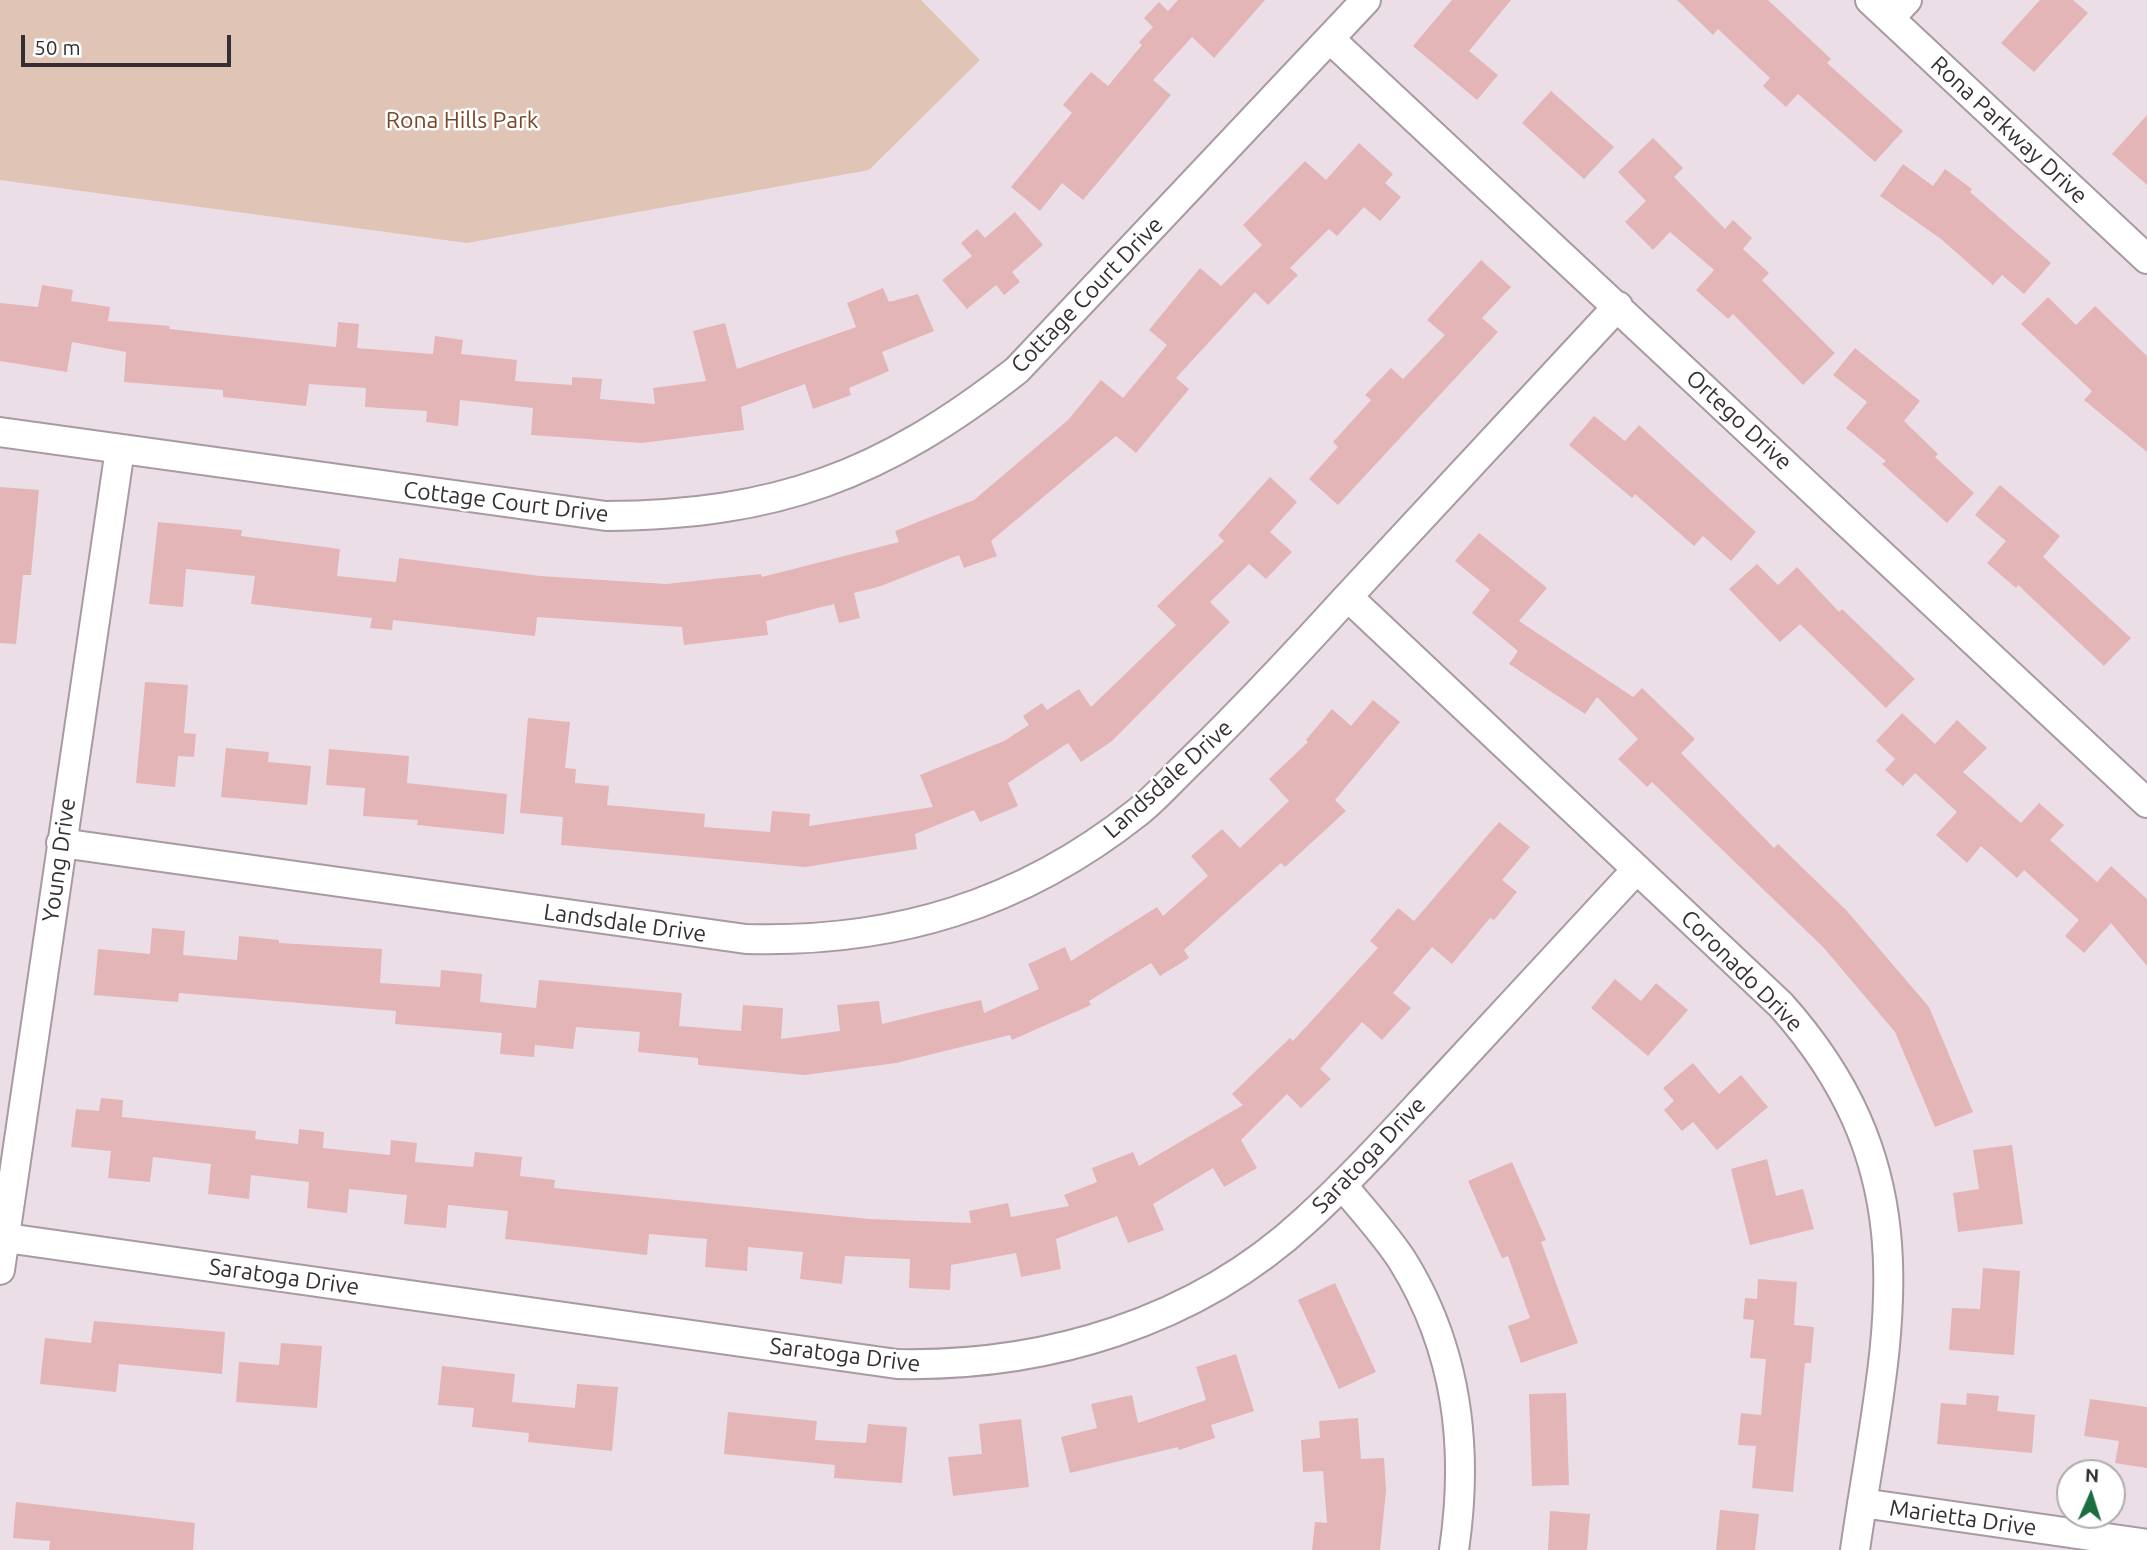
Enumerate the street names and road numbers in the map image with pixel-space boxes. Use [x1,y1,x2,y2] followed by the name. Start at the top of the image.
[1925,50,2093,210] street label: Rona Parkway Drive
[1005,211,1169,379] street label: Cottage Court Drive
[1680,364,1798,476] street label: Ortego Drive
[402,476,610,528] street label: Cottage Court Drive
[1098,714,1238,844] street label: Landsdale Drive
[37,796,81,924] street label: Young Drive
[542,898,708,948] street label: Landsdale Drive
[1675,904,1809,1038] street label: Coronado Drive
[1306,1091,1432,1219] street label: Saratoga Drive
[207,1253,361,1301] street label: Saratoga Drive
[768,1332,922,1378] street label: Saratoga Drive
[1888,1494,2038,1542] street label: Marietta Drive

